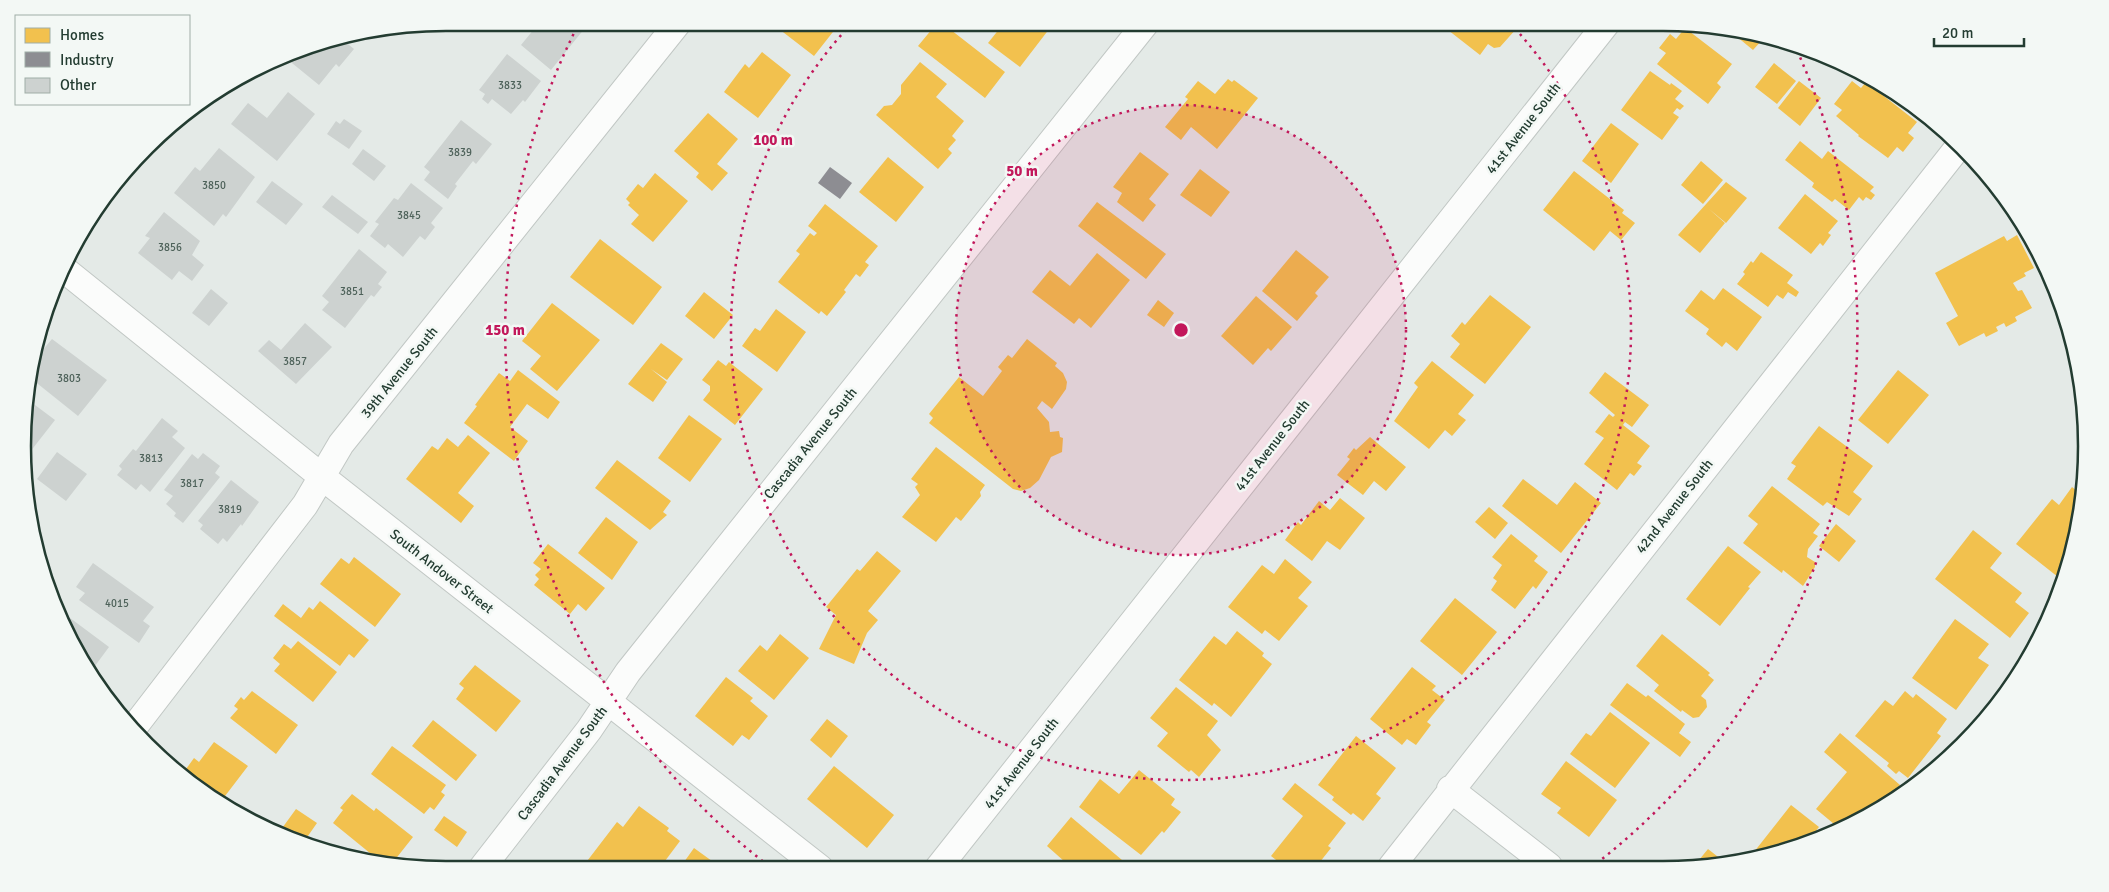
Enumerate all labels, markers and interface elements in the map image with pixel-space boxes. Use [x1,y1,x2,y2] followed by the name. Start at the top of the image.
[15,15,190,105] legend
[1934,15,2024,47] scale bar
[1942,24,1973,42] text: 20 m
[60,26,104,44] text: Homes
[60,51,113,69] text: Industry
[60,76,97,94] text: Other
[498,79,522,92] house number: 3833
[1482,79,1564,177] street label: 41st Avenue South
[753,131,793,149] text: 100 m
[448,146,472,159] house number: 3839
[1006,162,1038,180] text: 50 m
[202,179,226,192] house number: 3850
[397,209,421,222] house number: 3845
[158,241,182,254] house number: 3856
[340,285,364,298] house number: 3851
[485,321,525,339] text: 150 m
[1172,321,1190,339] centre of rings
[357,323,442,422] street label: 39th Avenue South
[283,355,307,368] house number: 3857
[57,372,81,385] house number: 3803
[760,384,861,503] street label: Cascadia Avenue South
[1231,396,1313,494] street label: 41st Avenue South
[139,452,163,465] house number: 3813
[1632,456,1717,557] street label: 42nd Avenue South
[180,477,204,490] house number: 3817
[218,503,242,516] house number: 3819
[386,526,497,617] street label: South Andover Street
[105,597,129,610] house number: 4015
[514,703,611,824] street label: Cascadia Avenue South
[980,714,1062,812] street label: 41st Avenue South

